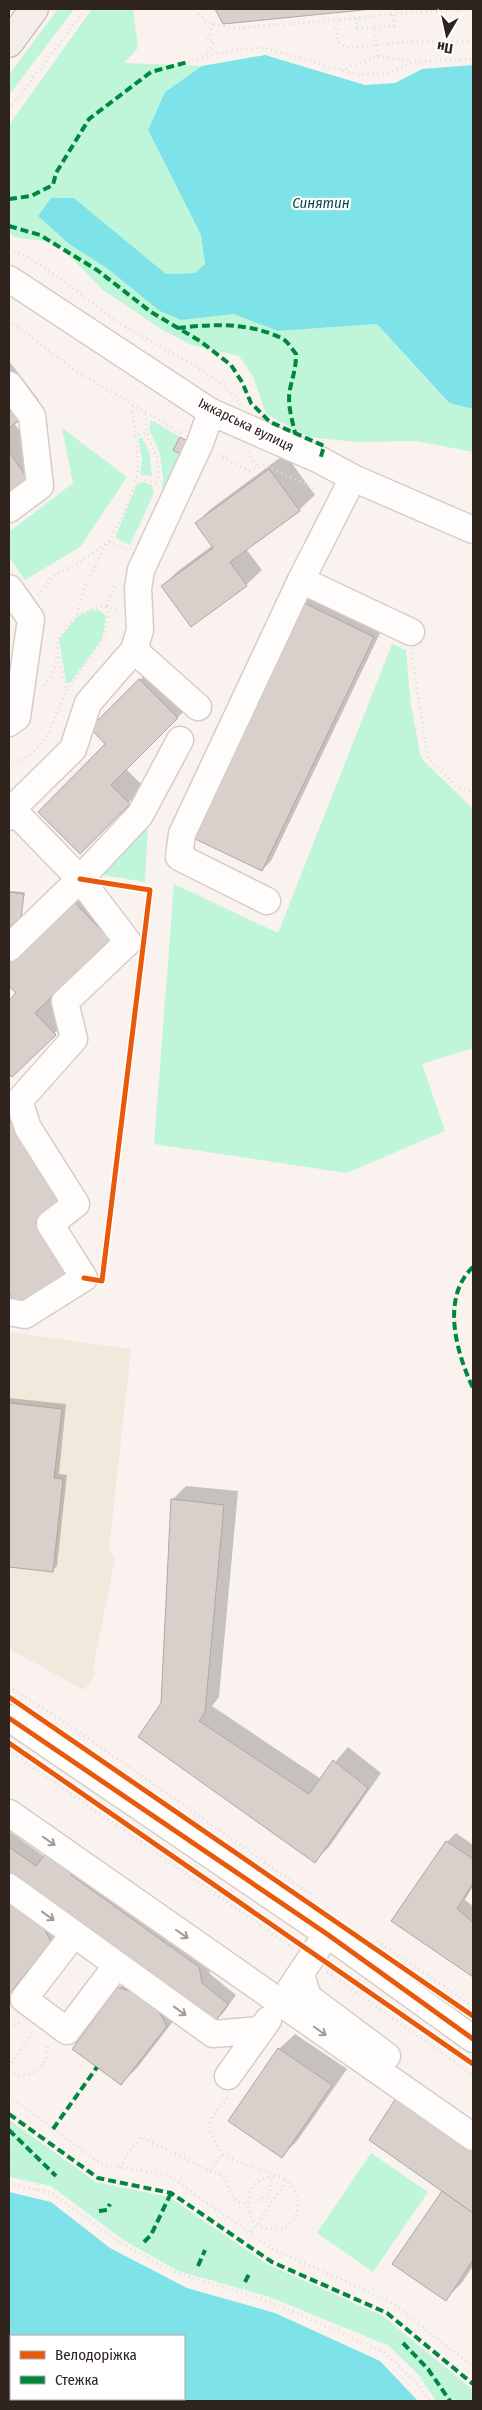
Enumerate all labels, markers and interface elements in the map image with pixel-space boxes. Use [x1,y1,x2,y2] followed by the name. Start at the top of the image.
[422,10,472,60] north arrow
[436,38,454,57] text: Пн
[292,194,350,212] water label: Синятин
[195,395,297,455] street label: Іжкарська вулиця
[42,1836,56,1846] one-way arrow
[41,1911,55,1921] one-way arrow
[175,1929,189,1939] one-way arrow
[173,2006,187,2016] one-way arrow
[313,2026,327,2036] one-way arrow
[10,2335,185,2400] legend
[55,2346,137,2364] text: Велодоріжка
[55,2371,99,2389] text: Стежка

